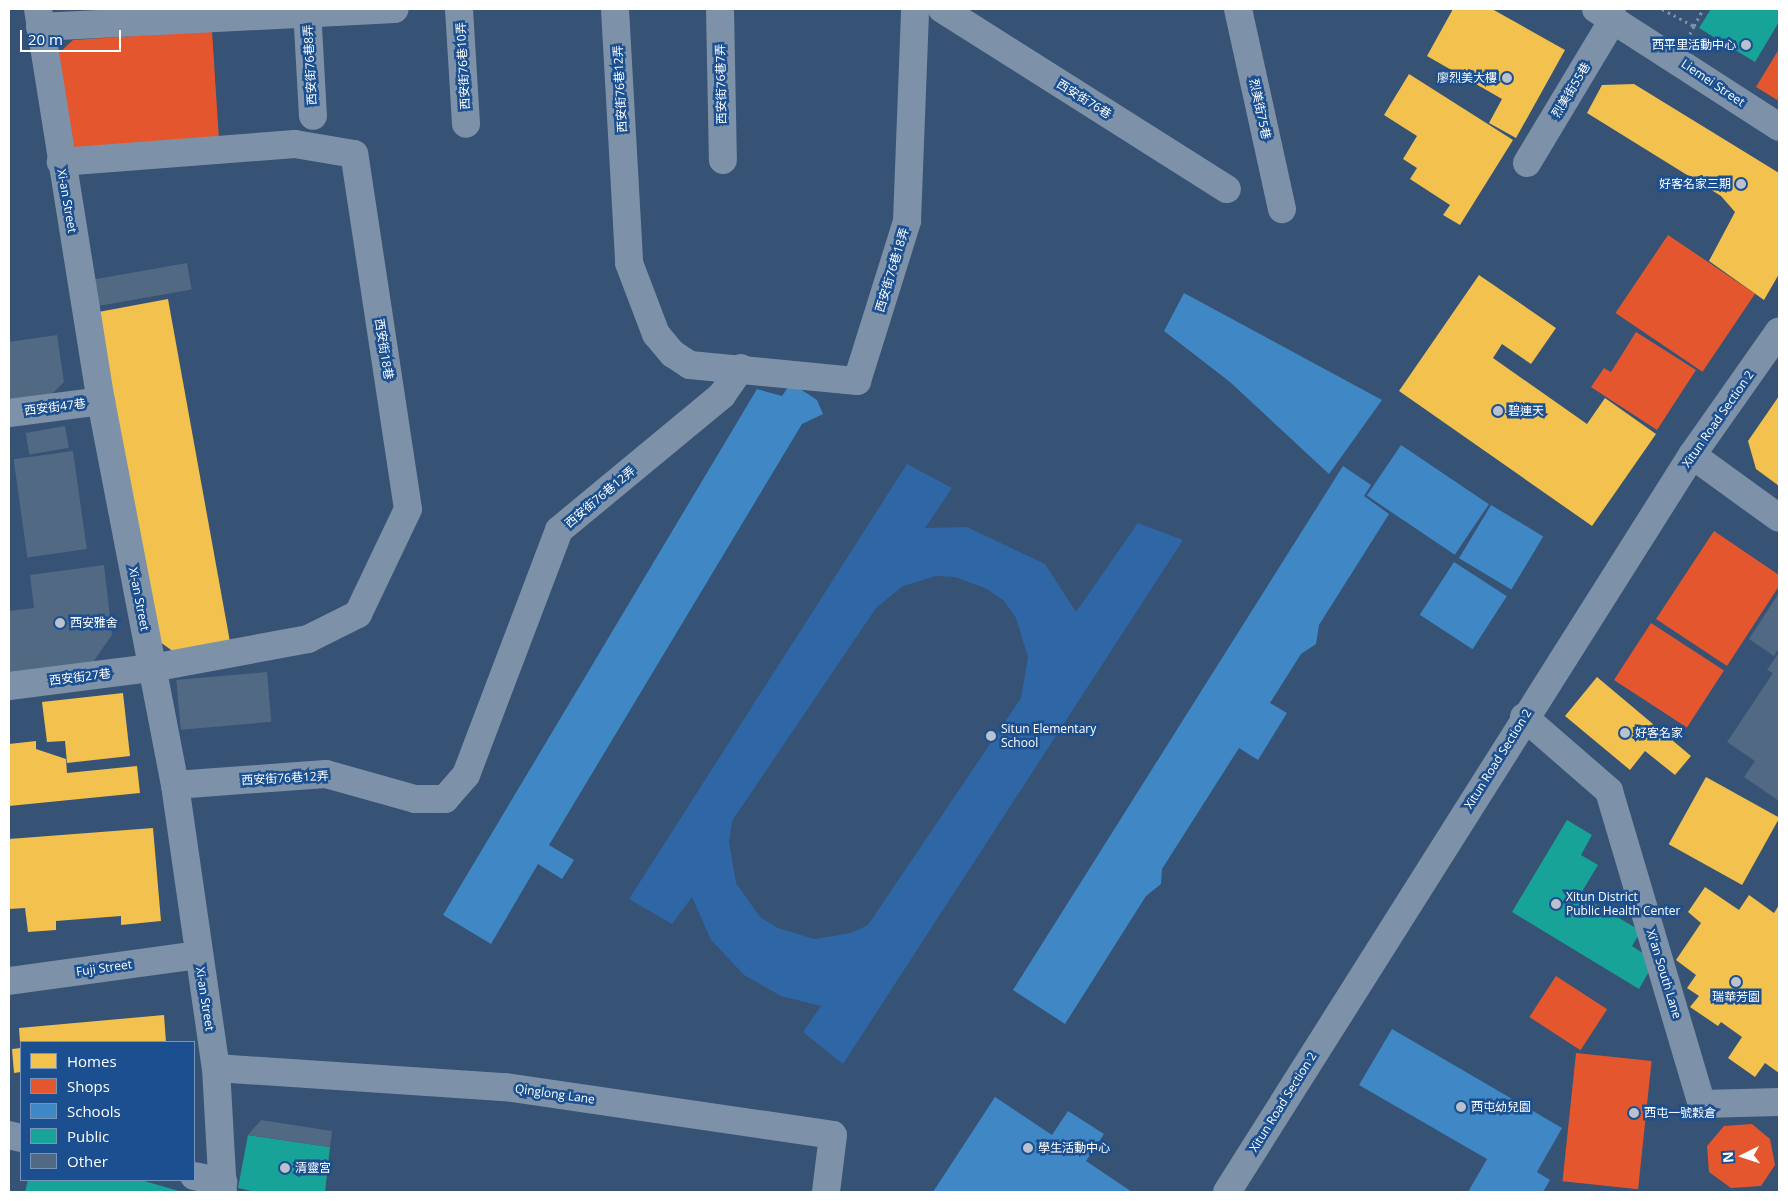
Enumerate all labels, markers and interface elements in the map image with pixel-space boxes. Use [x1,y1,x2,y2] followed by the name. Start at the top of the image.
[22,20,124,52] scale bar
[454,22,472,110] street label: 西安街76巷10弄
[301,24,319,106] street label: 西安街76巷8弄
[28,29,63,49] text: 20 m
[1652,38,1736,52] place label: 西平里活動中心
[1740,39,1752,51] marker: 西平里活動中心
[713,44,729,124] street label: 西安街76巷7弄
[611,45,629,133] street label: 西安街76巷12弄
[1678,56,1748,110] street label: Liemei Street
[1549,60,1593,120] street label: 烈美街55巷
[1437,71,1497,85] place label: 廖烈美大樓
[1501,72,1513,84] marker: 廖烈美大樓
[1054,77,1114,121] street label: 西安街76巷
[1247,77,1273,141] street label: 烈美街75巷
[54,168,80,234] street label: Xi-an Street
[1659,177,1731,191] place label: 好客名家三期
[1735,178,1747,190] marker: 好客名家三期
[872,226,912,314] street label: 西安街76巷18弄
[372,317,396,381] street label: 西安街18巷
[1679,368,1757,470] street label: Xitun Road Section 2
[23,396,87,418] street label: 西安街47巷
[1508,404,1544,418] place label: 碧連天
[1492,405,1504,417] marker: 碧連天
[562,463,638,531] street label: 西安街76巷12弄
[126,566,152,632] street label: Xi-an Street
[70,616,118,630] place label: 西安雅舍
[54,617,66,629] marker: 西安雅舍
[48,666,112,688] street label: 西安街27巷
[1461,707,1535,811] street label: Xitun Road Section 2
[1001,722,1096,750] place label: Situn Elementary School
[1635,726,1683,740] place label: 好客名家
[1619,727,1631,739] marker: 好客名家
[985,730,997,742] marker: Situn Elementary School
[241,769,329,787] street label: 西安街76巷12弄
[1566,890,1680,918] place label: Xitun District Public Health Center
[1550,898,1562,910] marker: Xitun District Public Health Center
[1644,928,1684,1020] street label: Xi'an South Lane
[75,957,133,979] street label: Fuji Street
[193,966,217,1032] street label: Xi-an Street
[1730,976,1742,988] marker: 瑞華芳園
[1712,990,1760,1004] place label: 瑞華芳園
[20,1041,195,1181] legend
[1246,1050,1320,1154] street label: Xitun Road Section 2
[67,1051,117,1071] text: Homes
[67,1076,110,1096] text: Shops
[514,1081,596,1107] street label: Qinglong Lane
[1471,1100,1531,1114] place label: 西屯幼兒園
[67,1101,121,1121] text: Schools
[1455,1101,1467,1113] marker: 西屯幼兒園
[1644,1106,1716,1120] place label: 西屯一號穀倉
[1628,1107,1640,1119] marker: 西屯一號穀倉
[67,1126,109,1146] text: Public
[1718,1131,1768,1181] north arrow
[1038,1141,1110,1155] place label: 學生活動中心
[1022,1142,1034,1154] marker: 學生活動中心
[67,1151,108,1171] text: Other
[1718,1151,1737,1163] text: N
[295,1161,331,1175] place label: 清靈宮
[279,1162,291,1174] marker: 清靈宮

